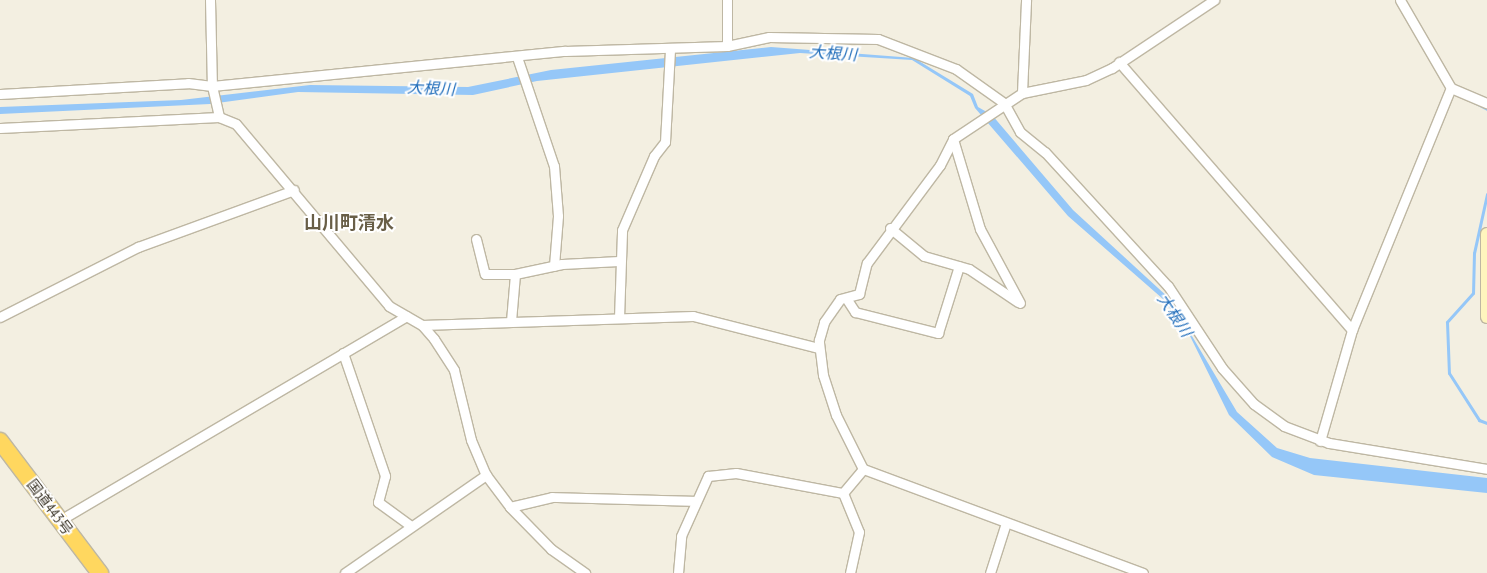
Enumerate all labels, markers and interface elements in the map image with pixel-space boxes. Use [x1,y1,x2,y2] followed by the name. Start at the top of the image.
[808,42,858,64] water label: 大根川
[407,77,455,99] water label: 大根川
[304,212,394,234] district label: 山川町清水
[1154,290,1196,340] water label: 大根川
[23,476,77,538] street label: 国道443号

